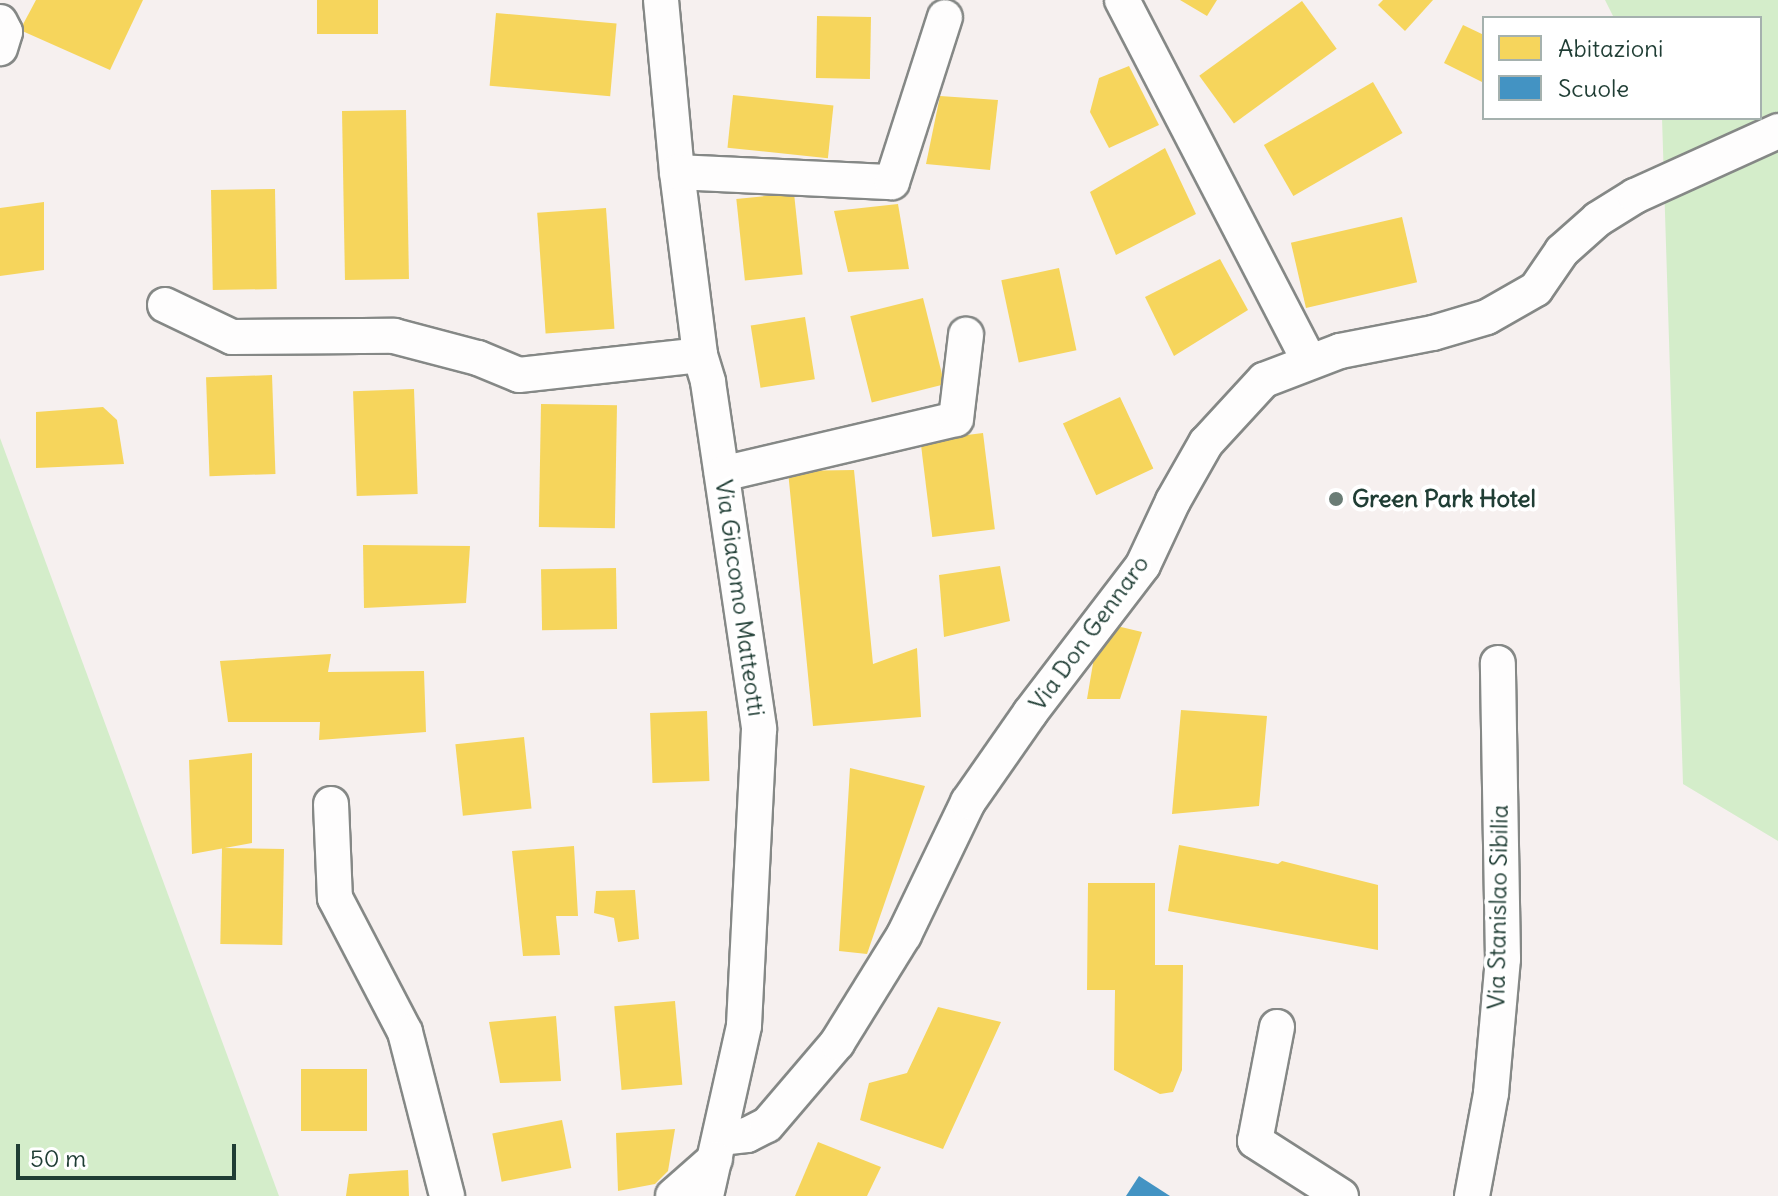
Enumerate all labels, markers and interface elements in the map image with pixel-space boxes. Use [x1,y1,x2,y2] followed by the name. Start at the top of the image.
[1482,16,1762,120] legend
[1558,33,1663,63] text: Abitazioni
[1558,73,1629,103] text: Scuole
[709,478,771,718] street label: Via Giacomo Matteotti
[1352,485,1536,513] place label: Green Park Hotel
[1327,490,1345,508] marker: Green Park Hotel
[1023,550,1155,716] street label: Via Don Gennaro
[1482,804,1514,1010] street label: Via Stanislao Sibilia
[20,1128,240,1178] scale bar
[30,1143,86,1173] text: 50 m

